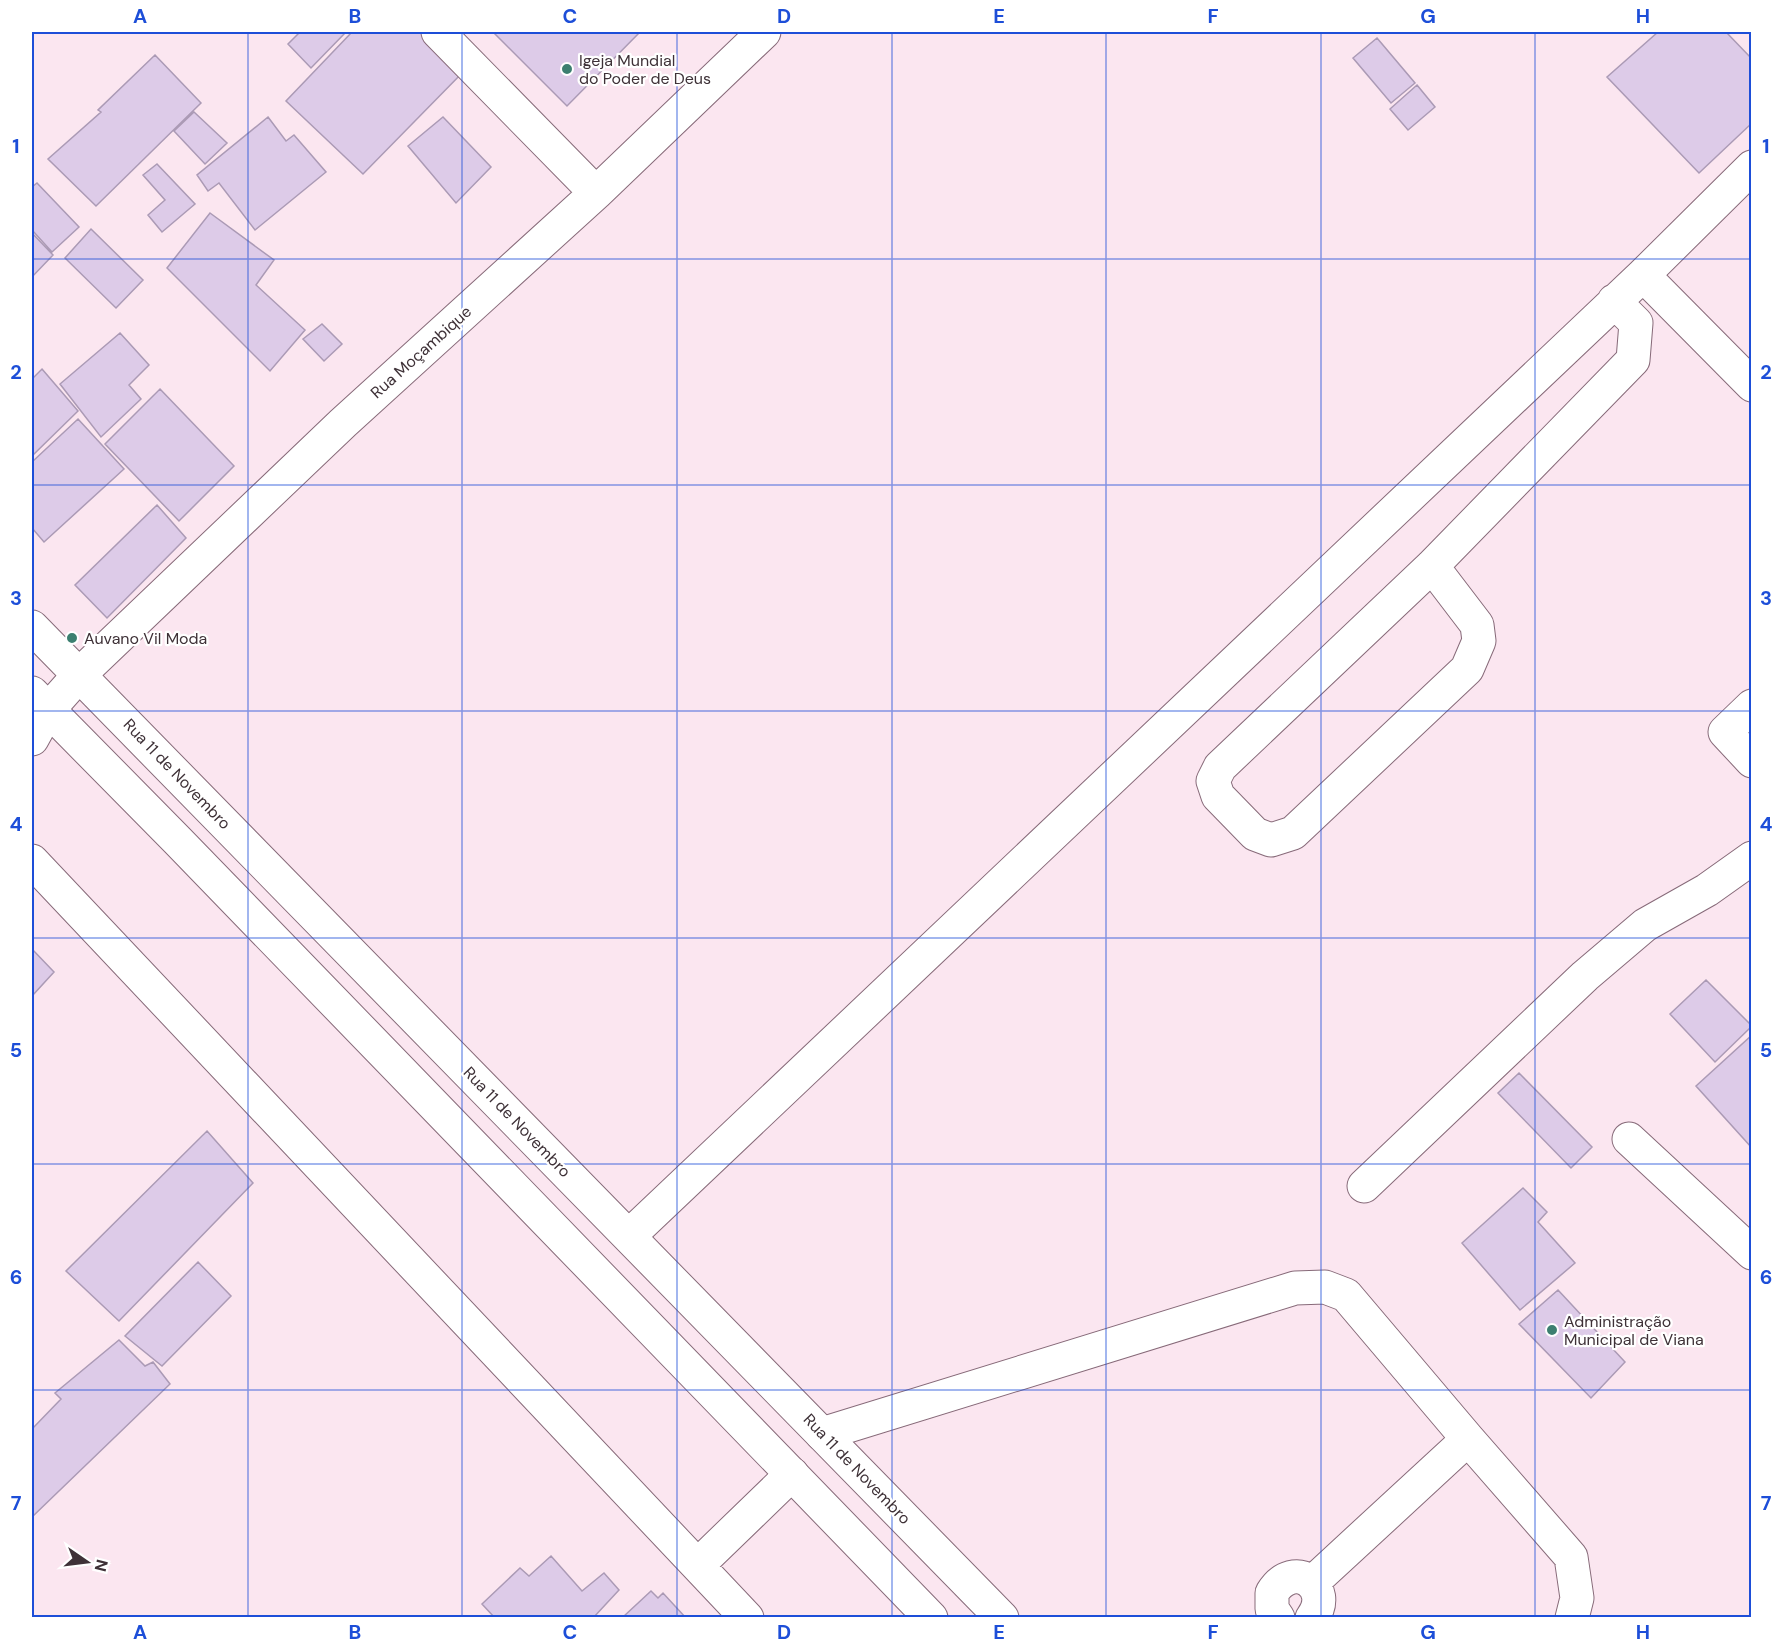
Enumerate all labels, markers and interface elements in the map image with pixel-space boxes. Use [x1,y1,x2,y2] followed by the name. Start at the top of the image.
[133,3,147,29] text: A
[349,3,361,29] text: B
[563,3,577,29] text: C
[777,3,791,29] text: D
[993,3,1005,29] text: E
[1207,3,1219,29] text: F
[1420,3,1436,29] text: G
[1636,3,1650,29] text: H
[579,50,711,89] place label: Igeja Mundial do Poder de Deus
[560,62,574,76] marker: Igeja Mundial do Poder de Deus
[12,133,20,159] text: 1
[1762,133,1770,159] text: 1
[366,301,476,403] street label: Rua Moçambique
[10,359,22,385] text: 2
[1760,359,1772,385] text: 2
[10,585,22,611] text: 3
[1760,585,1772,611] text: 3
[84,628,207,649] place label: Auvano Vil Moda
[65,631,79,645] marker: Auvano Vil Moda
[119,714,235,834] street label: Rua 11 de Novembro
[10,811,23,837] text: 4
[1760,811,1773,837] text: 4
[10,1037,22,1063] text: 5
[1760,1037,1772,1063] text: 5
[459,1062,575,1182] street label: Rua 11 de Novembro
[10,1264,22,1290] text: 6
[1760,1264,1772,1290] text: 6
[1564,1311,1704,1350] place label: Administração Municipal de Viana
[1545,1323,1559,1337] marker: Administração Municipal de Viana
[799,1409,915,1529] street label: Rua 11 de Novembro
[11,1490,22,1516] text: 7
[1761,1490,1772,1516] text: 7
[57,1532,117,1592] north arrow
[89,1557,113,1574] text: N
[133,1619,147,1645] text: A
[349,1619,361,1645] text: B
[563,1619,577,1645] text: C
[777,1619,791,1645] text: D
[993,1619,1005,1645] text: E
[1207,1619,1219,1645] text: F
[1420,1619,1436,1645] text: G
[1636,1619,1650,1645] text: H

